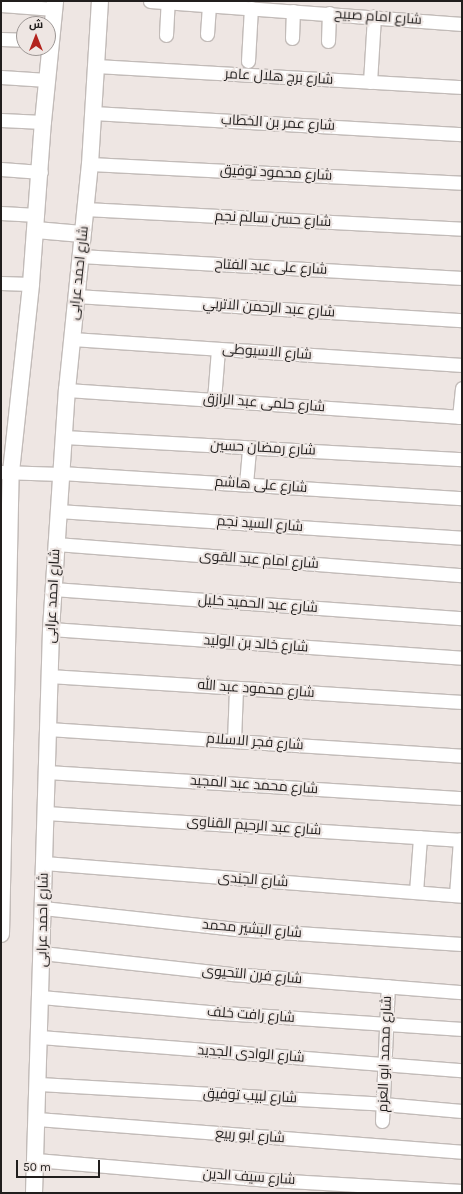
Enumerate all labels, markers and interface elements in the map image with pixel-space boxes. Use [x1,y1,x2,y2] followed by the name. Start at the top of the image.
[334,6,422,28] street label: شارع امام صبيح
[16,16,56,56] north arrow
[29,18,43,31] text: ش
[224,66,334,88] street label: شارع برج هلال عامر
[220,112,336,134] street label: شارع عمر بن الخطاب
[219,162,333,184] street label: شارع محمود توفيق
[214,208,332,230] street label: شارع حسن سالم نجم
[66,225,92,321] street label: شارع احمد عرابى
[214,256,328,278] street label: شارع على عبد الفتاح
[202,295,336,321] street label: شارع عبد الرحمن الاتربي
[222,340,312,364] street label: شارع الاسيوطى
[202,390,326,416] street label: شارع حلمى عبد الرازق
[210,437,316,459] street label: شارع رمضان حسين
[214,473,308,497] street label: شارع على هاشم
[216,513,304,535] street label: شارع السيد نجم
[199,547,319,573] street label: شارع امام عبد القوى
[42,548,64,644] street label: شارع احمد عرابى
[198,591,318,617] street label: شارع عبد الحميد خليل
[203,632,309,656] street label: شارع خالد بن الوليد
[197,677,315,701] street label: شارع محمود عبد الله
[206,730,304,754] street label: شارع فجر الاسلام
[189,772,319,798] street label: شارع محمد عبد المجيد
[186,813,322,839] street label: شارع عبد الرحيم القناوى
[217,869,289,891] street label: شارع الجندى
[34,873,52,967] street label: شارع احمد عرابى
[201,916,303,942] street label: شارع البشير محمد
[201,962,303,988] street label: شارع فرن التحيوى
[375,995,395,1113] street label: شارع محمد ابو العزم
[207,1004,295,1026] street label: شارع رافت خلف
[197,1042,305,1066] street label: شارع الوادى الجديد
[202,1085,298,1107] street label: شارع لبيب توفيق
[215,1125,285,1147] street label: شارع ابو ربيع
[18,1152,102,1178] scale bar
[23,1160,51,1174] text: 50 m
[202,1165,296,1189] street label: شارع سيف الدين

